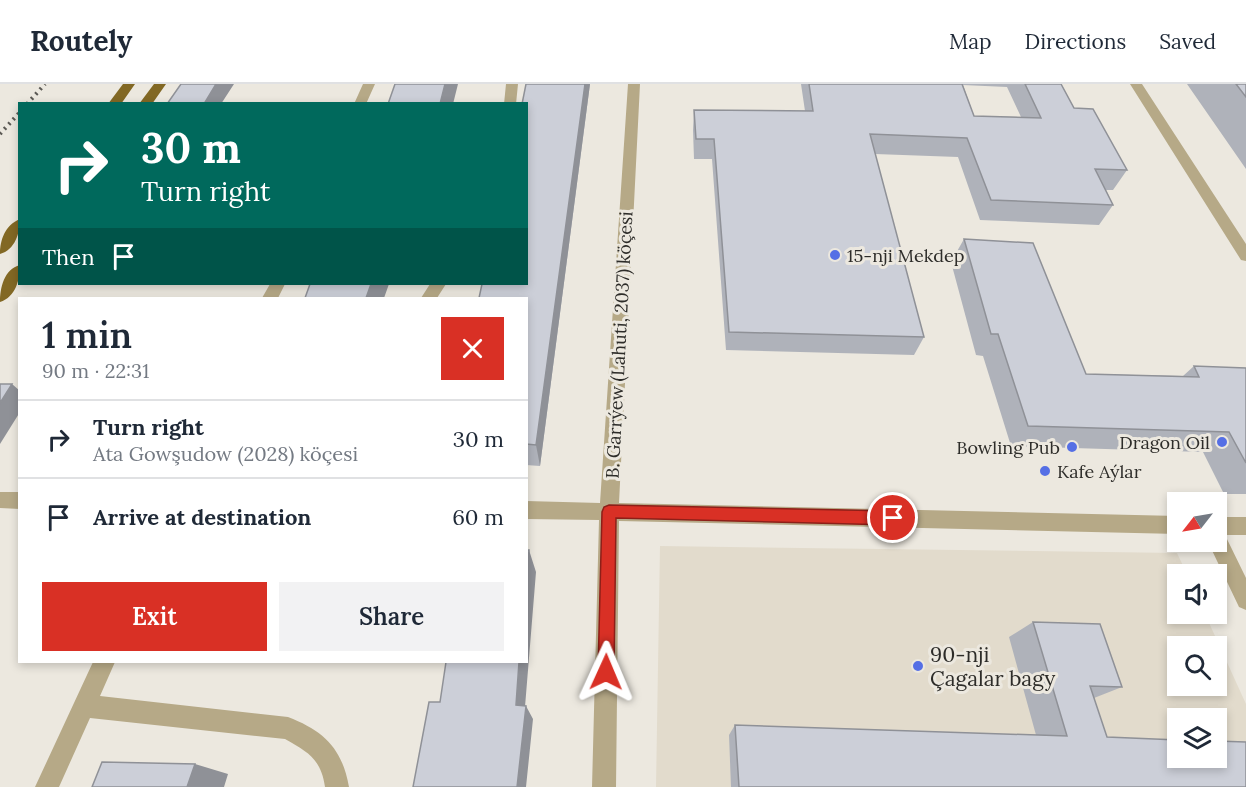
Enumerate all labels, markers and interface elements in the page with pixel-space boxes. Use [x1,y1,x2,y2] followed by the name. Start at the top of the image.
[30,23,132,59] text: Routely
[949,28,992,55] text: Map
[1025,28,1126,55] text: Directions
[1159,28,1216,55] text: Saved
[141,121,241,175] text: 30 m
[42,126,120,204] icon: right
[141,174,270,208] text: Turn right
[601,211,637,479] street label: B. Garrýew (Lahuti, 2037) köçesi
[107,240,140,273] icon: arrive
[42,243,95,271] text: Then
[847,244,964,267] place label: 15-nji Mekdep
[828,248,842,262] marker: 15-nji Mekdep
[42,312,132,358] text: 1 min
[441,317,504,380] button: close
[42,358,150,383] text: 90 m · 22:31
[93,413,204,441] text: Turn right
[42,423,75,456] icon: right
[453,425,504,453] text: 30 m
[1119,431,1210,454] place label: Dragon Oil
[1215,435,1229,449] marker: Dragon Oil
[956,436,1060,459] place label: Bowling Pub
[1065,440,1079,454] marker: Bowling Pub
[93,441,358,466] text: Ata Gowşudow (2028) köçesi
[1057,460,1142,483] place label: Kafe Aýlar
[1038,464,1052,478] marker: Kafe Aýlar
[867,492,918,543] pin
[1167,492,1227,552] north arrow
[1167,492,1227,768] map controls
[42,501,75,534] icon: arrive
[876,501,909,534] icon: arrive
[93,503,311,531] text: Arrive at destination
[452,503,504,531] text: 60 m
[1167,564,1227,624] button: sound
[42,582,267,651] button: Exit
[279,582,504,651] button: Share
[1167,636,1227,696] button: search
[574,640,638,704] position arrow
[930,641,1055,692] place label: 90-nji Çagalar bagy
[911,659,925,673] marker: 90-nji Çagalar bagy
[1167,708,1227,768] button: layers

